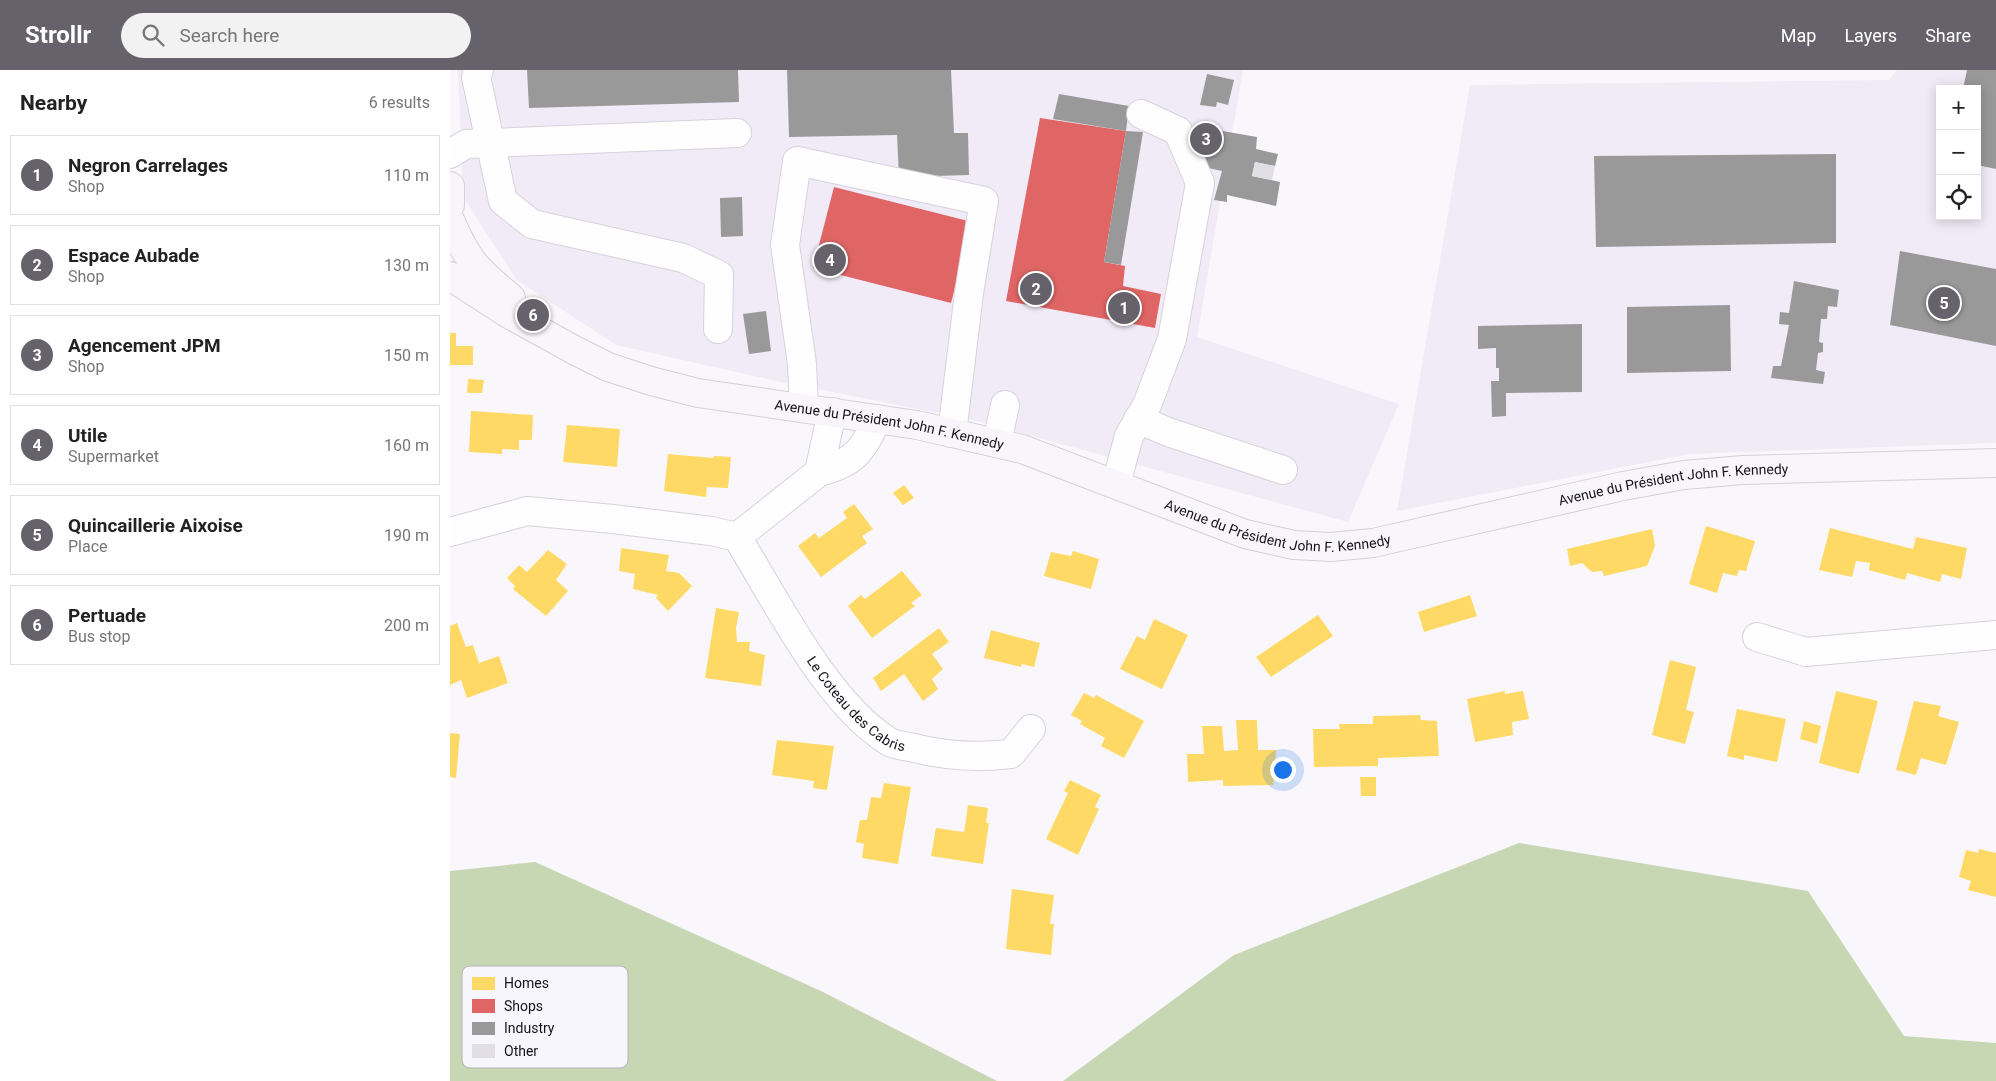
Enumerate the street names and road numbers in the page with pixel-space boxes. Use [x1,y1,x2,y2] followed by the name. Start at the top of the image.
[773,396,1006,453] street label: Avenue du Président John F. Kennedy
[1557,461,1789,508] street label: Avenue du Président John F. Kennedy
[1163,496,1393,555] street label: Avenue du Président John F. Kennedy
[804,653,906,754] street label: Le Coteau des Cabris

